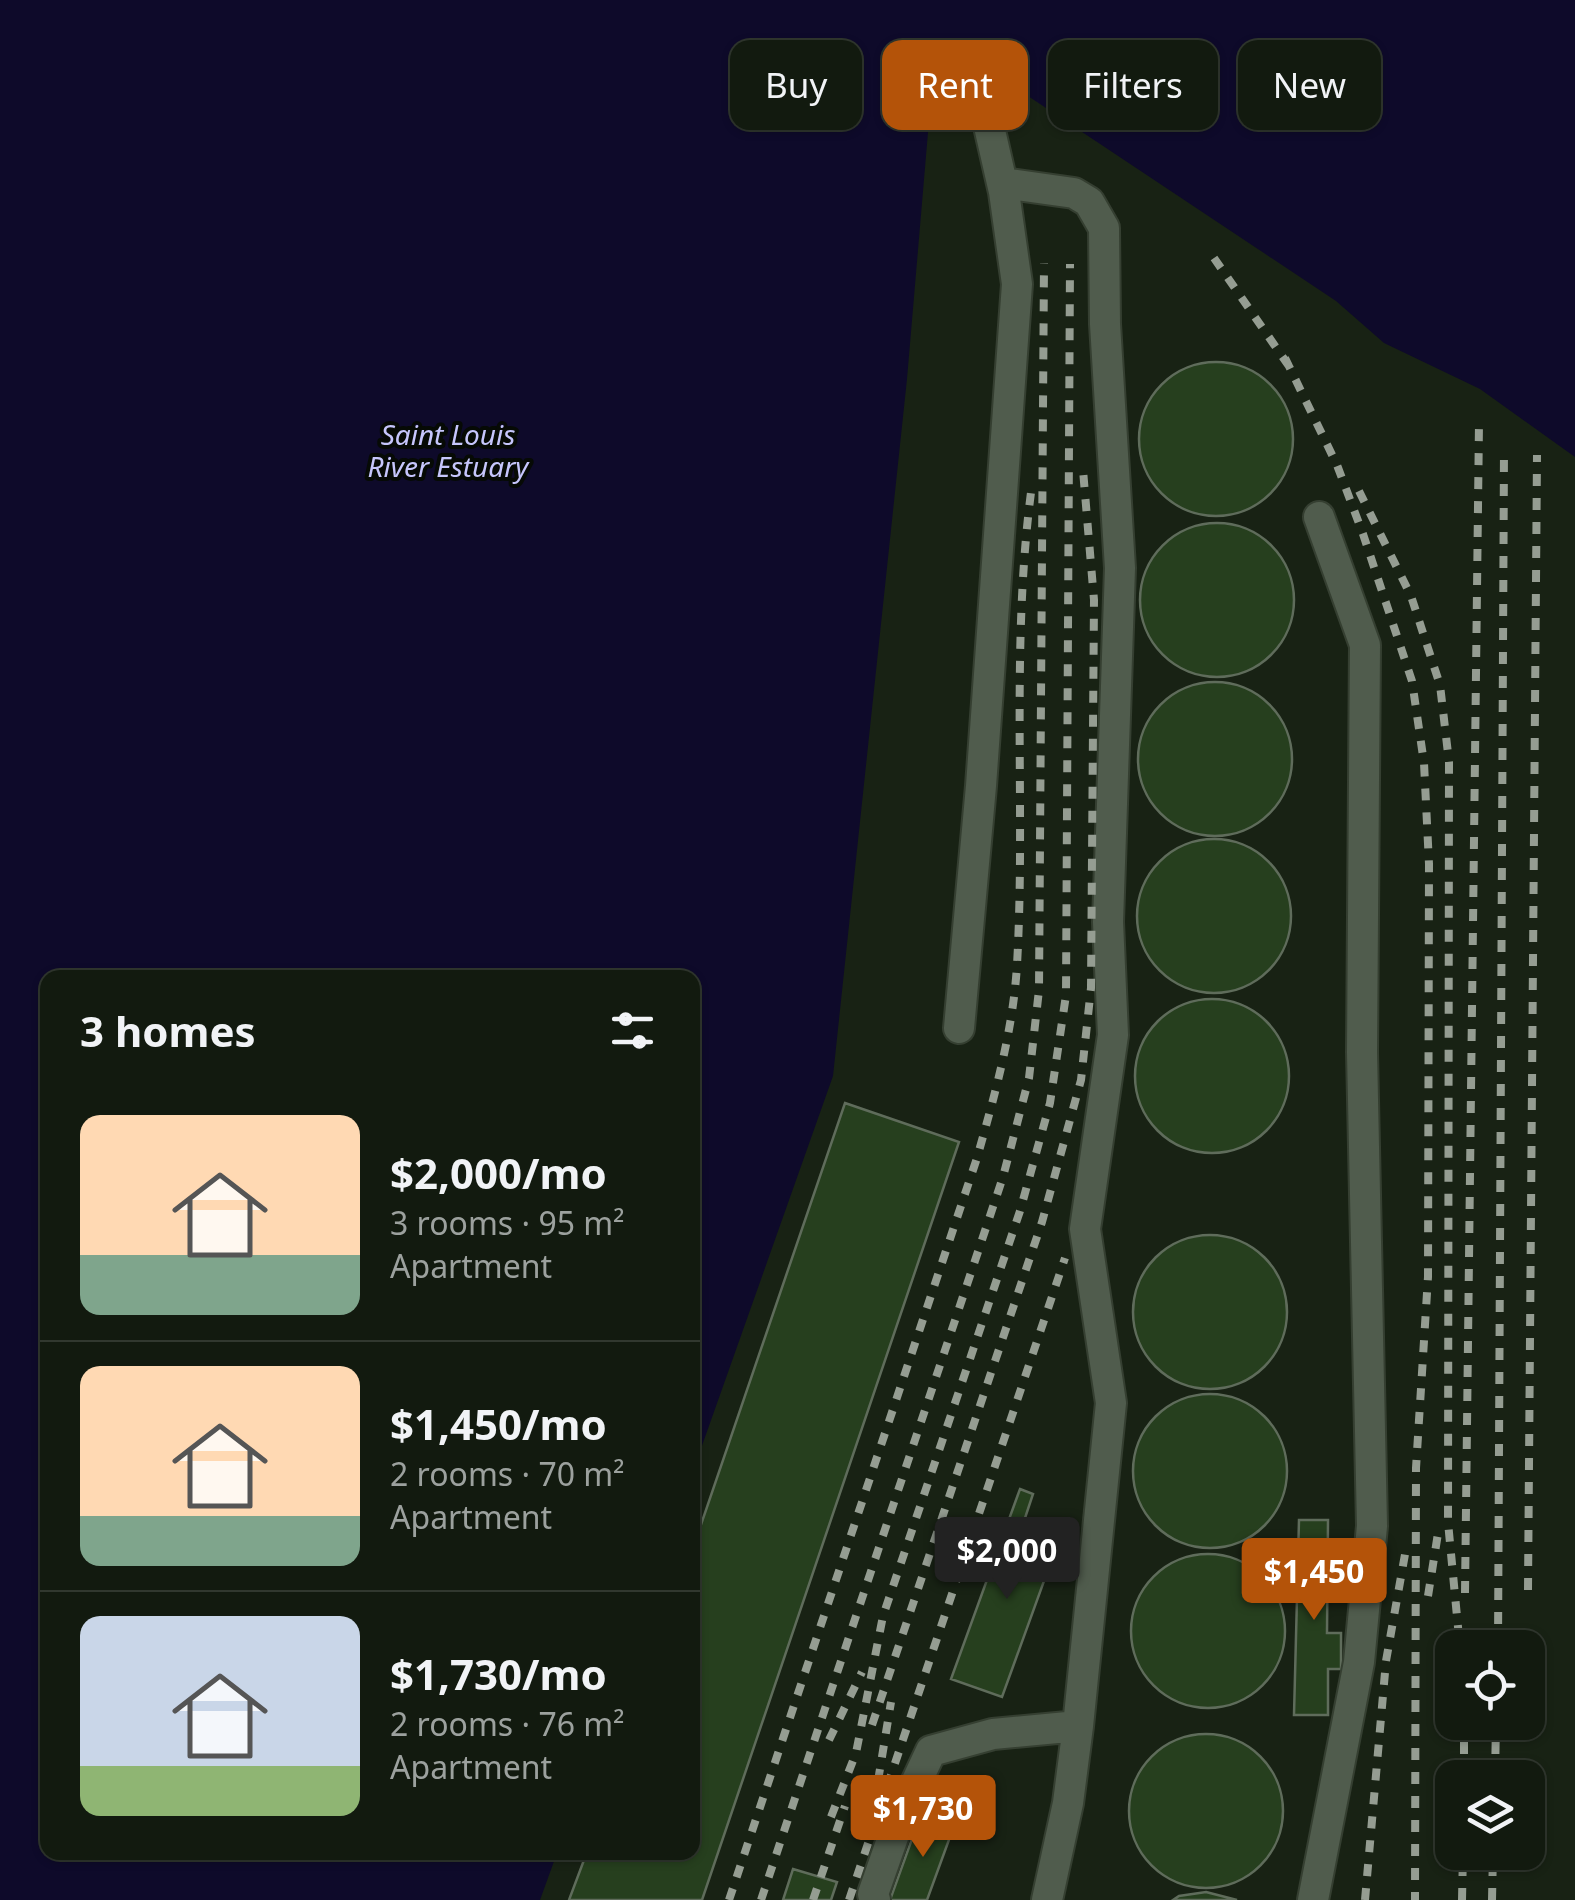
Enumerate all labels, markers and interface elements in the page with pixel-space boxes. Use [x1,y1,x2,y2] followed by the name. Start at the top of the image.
[730,40,862,130] chip: Buy
[882,40,1028,130] chip: Rent
[1048,40,1218,130] chip: Filters
[1238,40,1381,130] chip: New
[368,415,530,485] water label: Saint Louis River Estuary
[80,1002,256,1059] text: 3 homes
[605,1003,660,1058] icon: filters
[390,1144,607,1201] text: $2,000/mo
[160,1155,280,1275] icon: home
[390,1201,624,1244] text: 3 rooms · 95 m²
[390,1244,552,1287] text: Apartment
[390,1395,607,1452] text: $1,450/mo
[160,1406,280,1526] icon: home
[390,1452,624,1495] text: 2 rooms · 70 m²
[390,1495,552,1538] text: Apartment
[926,1517,1088,1602] pin: $2,000
[957,1528,1057,1571] text: $2,000
[1233,1538,1395,1623] pin: $1,450
[1264,1549,1364,1592] text: $1,450
[1435,1630,1545,1870] map controls
[1435,1630,1545,1740] button: locate
[390,1645,607,1702] text: $1,730/mo
[160,1656,280,1776] icon: home
[390,1702,624,1745] text: 2 rooms · 76 m²
[390,1745,552,1788] text: Apartment
[1435,1760,1545,1870] button: layers
[842,1775,1004,1860] pin: $1,730
[873,1786,973,1829] text: $1,730

